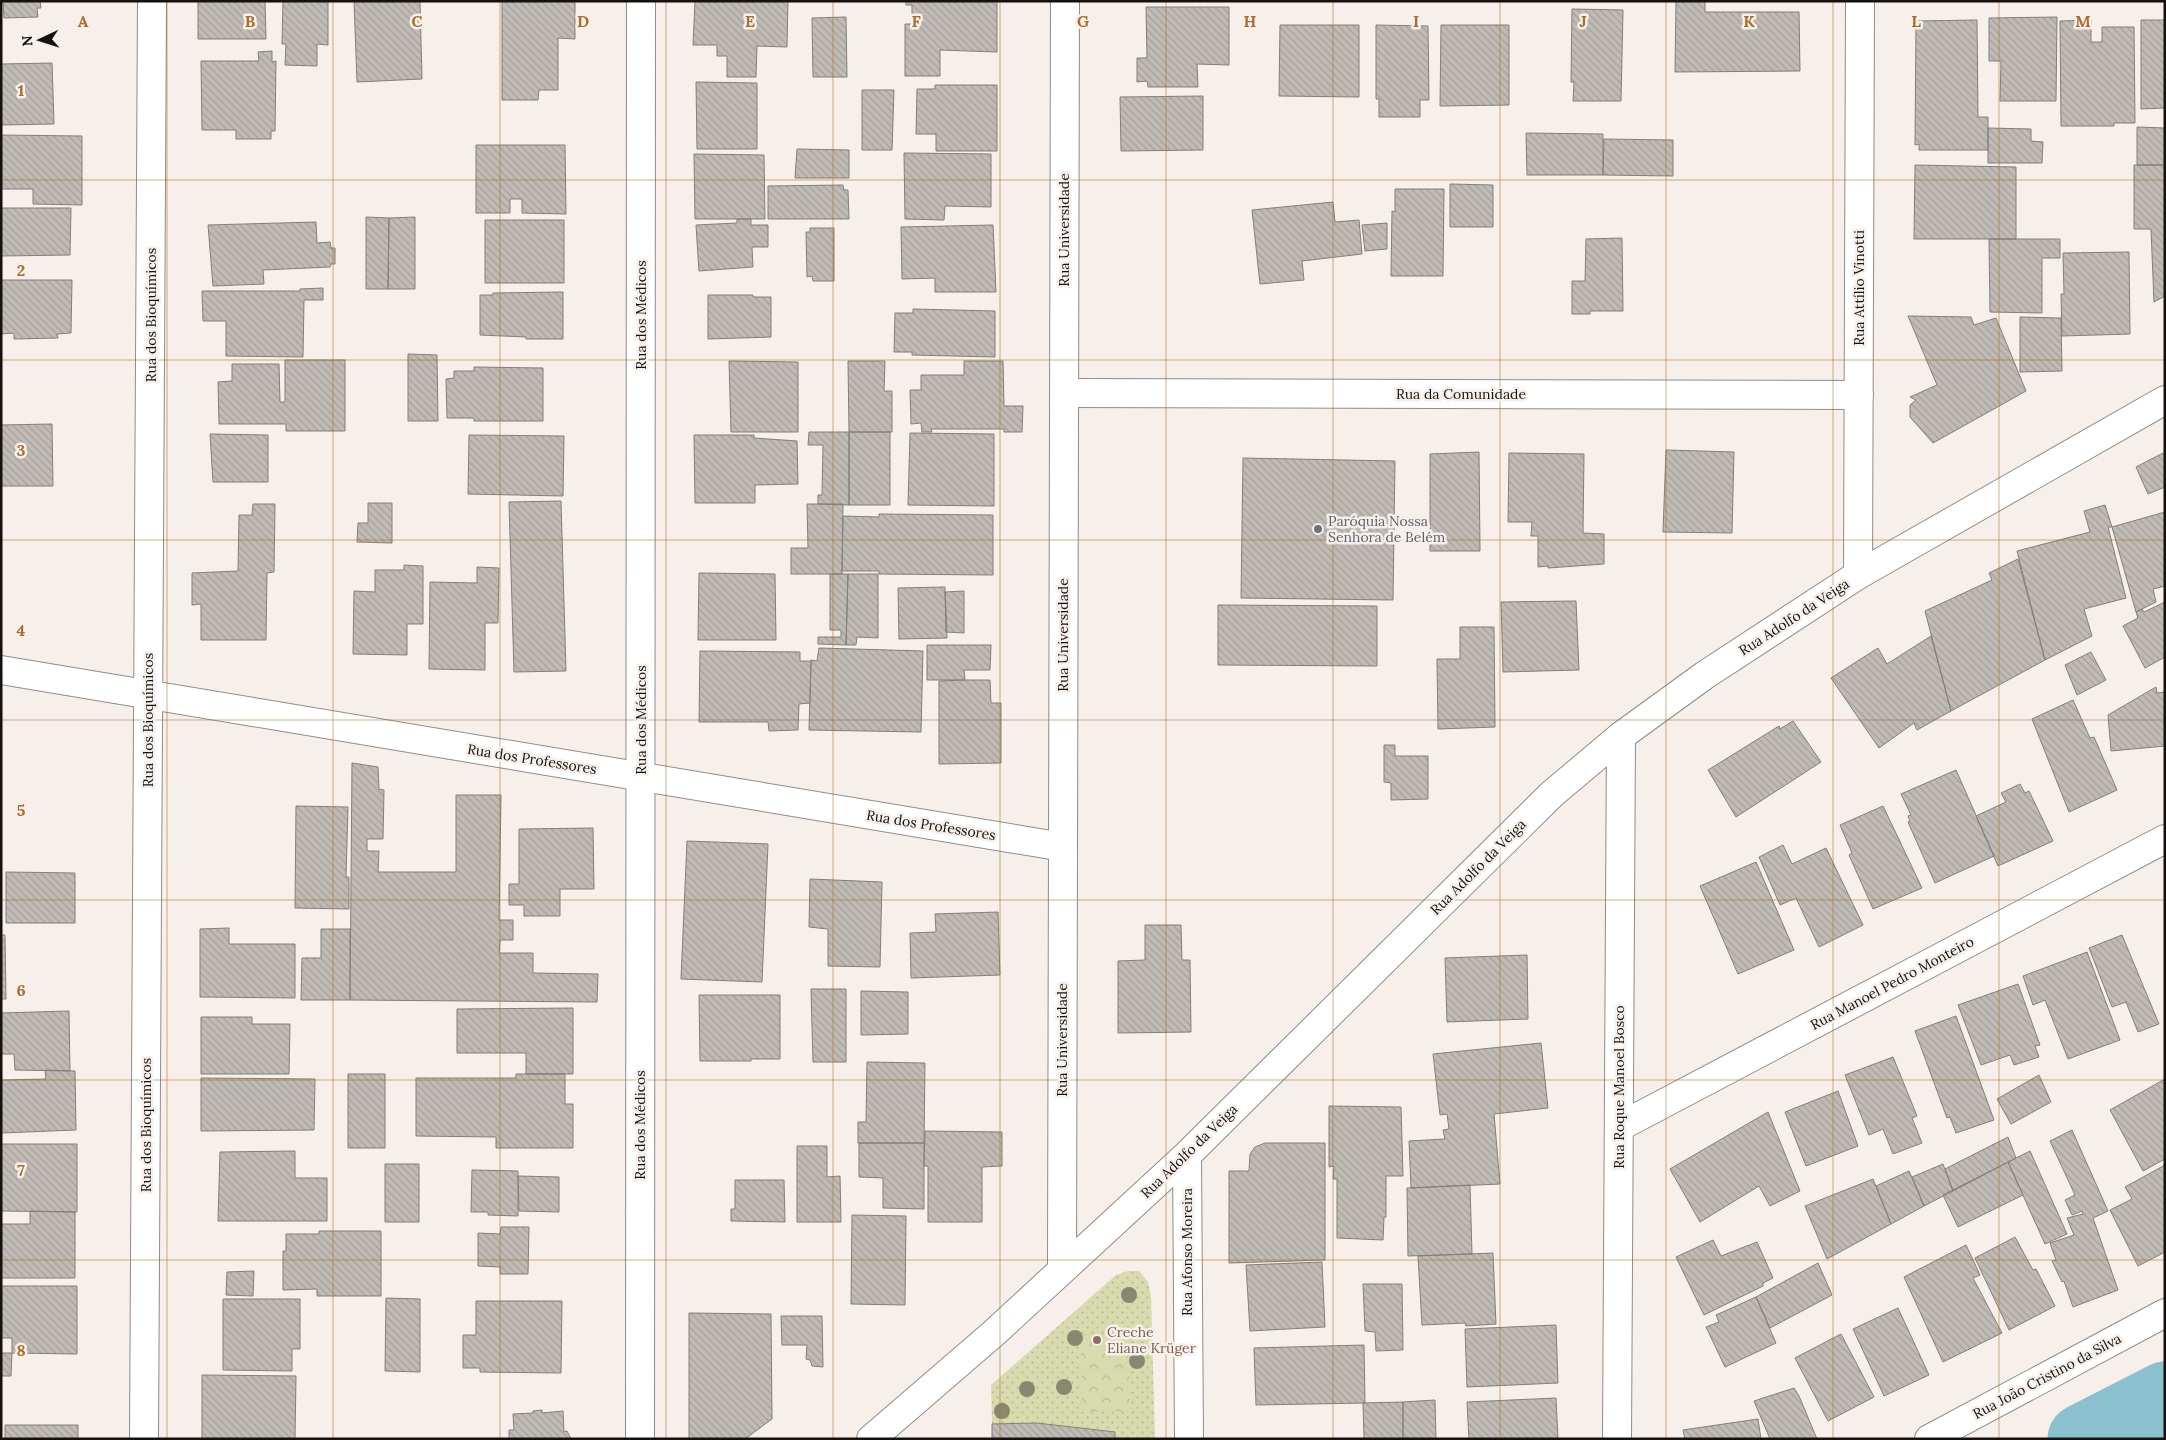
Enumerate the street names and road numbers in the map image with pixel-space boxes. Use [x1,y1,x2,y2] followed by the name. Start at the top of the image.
[1055,173,1073,287] street label: Rua Universidade
[1850,230,1868,346] street label: Rua Attílio Vinotti
[142,248,160,382] street label: Rua dos Bioquímicos
[632,260,650,370] street label: Rua dos Médicos
[1396,385,1526,403] street label: Rua da Comunidade
[1735,575,1853,659] street label: Rua Adolfo da Veiga
[1054,578,1072,692] street label: Rua Universidade
[139,653,157,787] street label: Rua dos Bioquímicos
[632,665,650,775] street label: Rua dos Médicos
[466,740,598,778] street label: Rua dos Professores
[865,806,997,844] street label: Rua dos Professores
[1426,815,1530,919] street label: Rua Adolfo da Veiga
[1807,932,1977,1034] street label: Rua Manoel Pedro Monteiro
[1053,983,1071,1097] street label: Rua Universidade
[1610,1005,1628,1169] street label: Rua Roque Manoel Bosco
[137,1058,155,1192] street label: Rua dos Bioquímicos
[631,1070,649,1180] street label: Rua dos Médicos
[1137,1100,1241,1202] street label: Rua Adolfo da Veiga
[1178,1188,1196,1316] street label: Rua Afonso Moreira
[1970,1329,2124,1423] street label: Rua João Cristino da Silva

